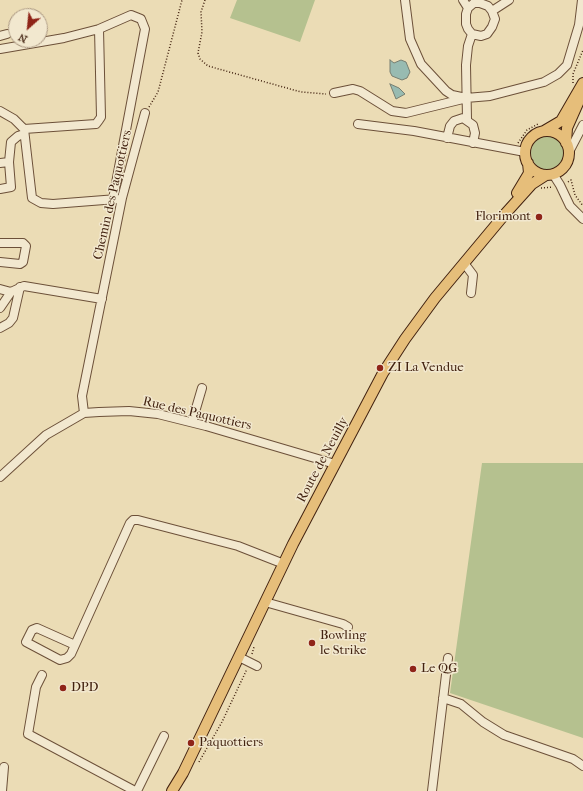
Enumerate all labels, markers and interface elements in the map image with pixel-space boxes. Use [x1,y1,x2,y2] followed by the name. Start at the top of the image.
[8,8,48,48] north arrow
[16,31,29,46] text: N
[90,129,136,261] street label: Chemin des Paquottiers
[475,209,531,225] place label: Florimont
[534,212,544,222] marker: Florimont
[388,360,464,376] place label: ZI La Vendue
[375,363,385,373] marker: ZI La Vendue
[141,394,253,434] street label: Rue des Paquottiers
[294,415,352,505] street label: Route de Neuilly
[320,628,366,659] place label: Bowling le Strike
[307,638,317,648] marker: Bowling le Strike
[421,661,457,677] place label: Le QG
[408,664,418,674] marker: Le QG
[71,680,98,696] place label: DPD
[58,683,68,693] marker: DPD
[199,735,263,751] place label: Paquottiers
[186,738,196,748] marker: Paquottiers

